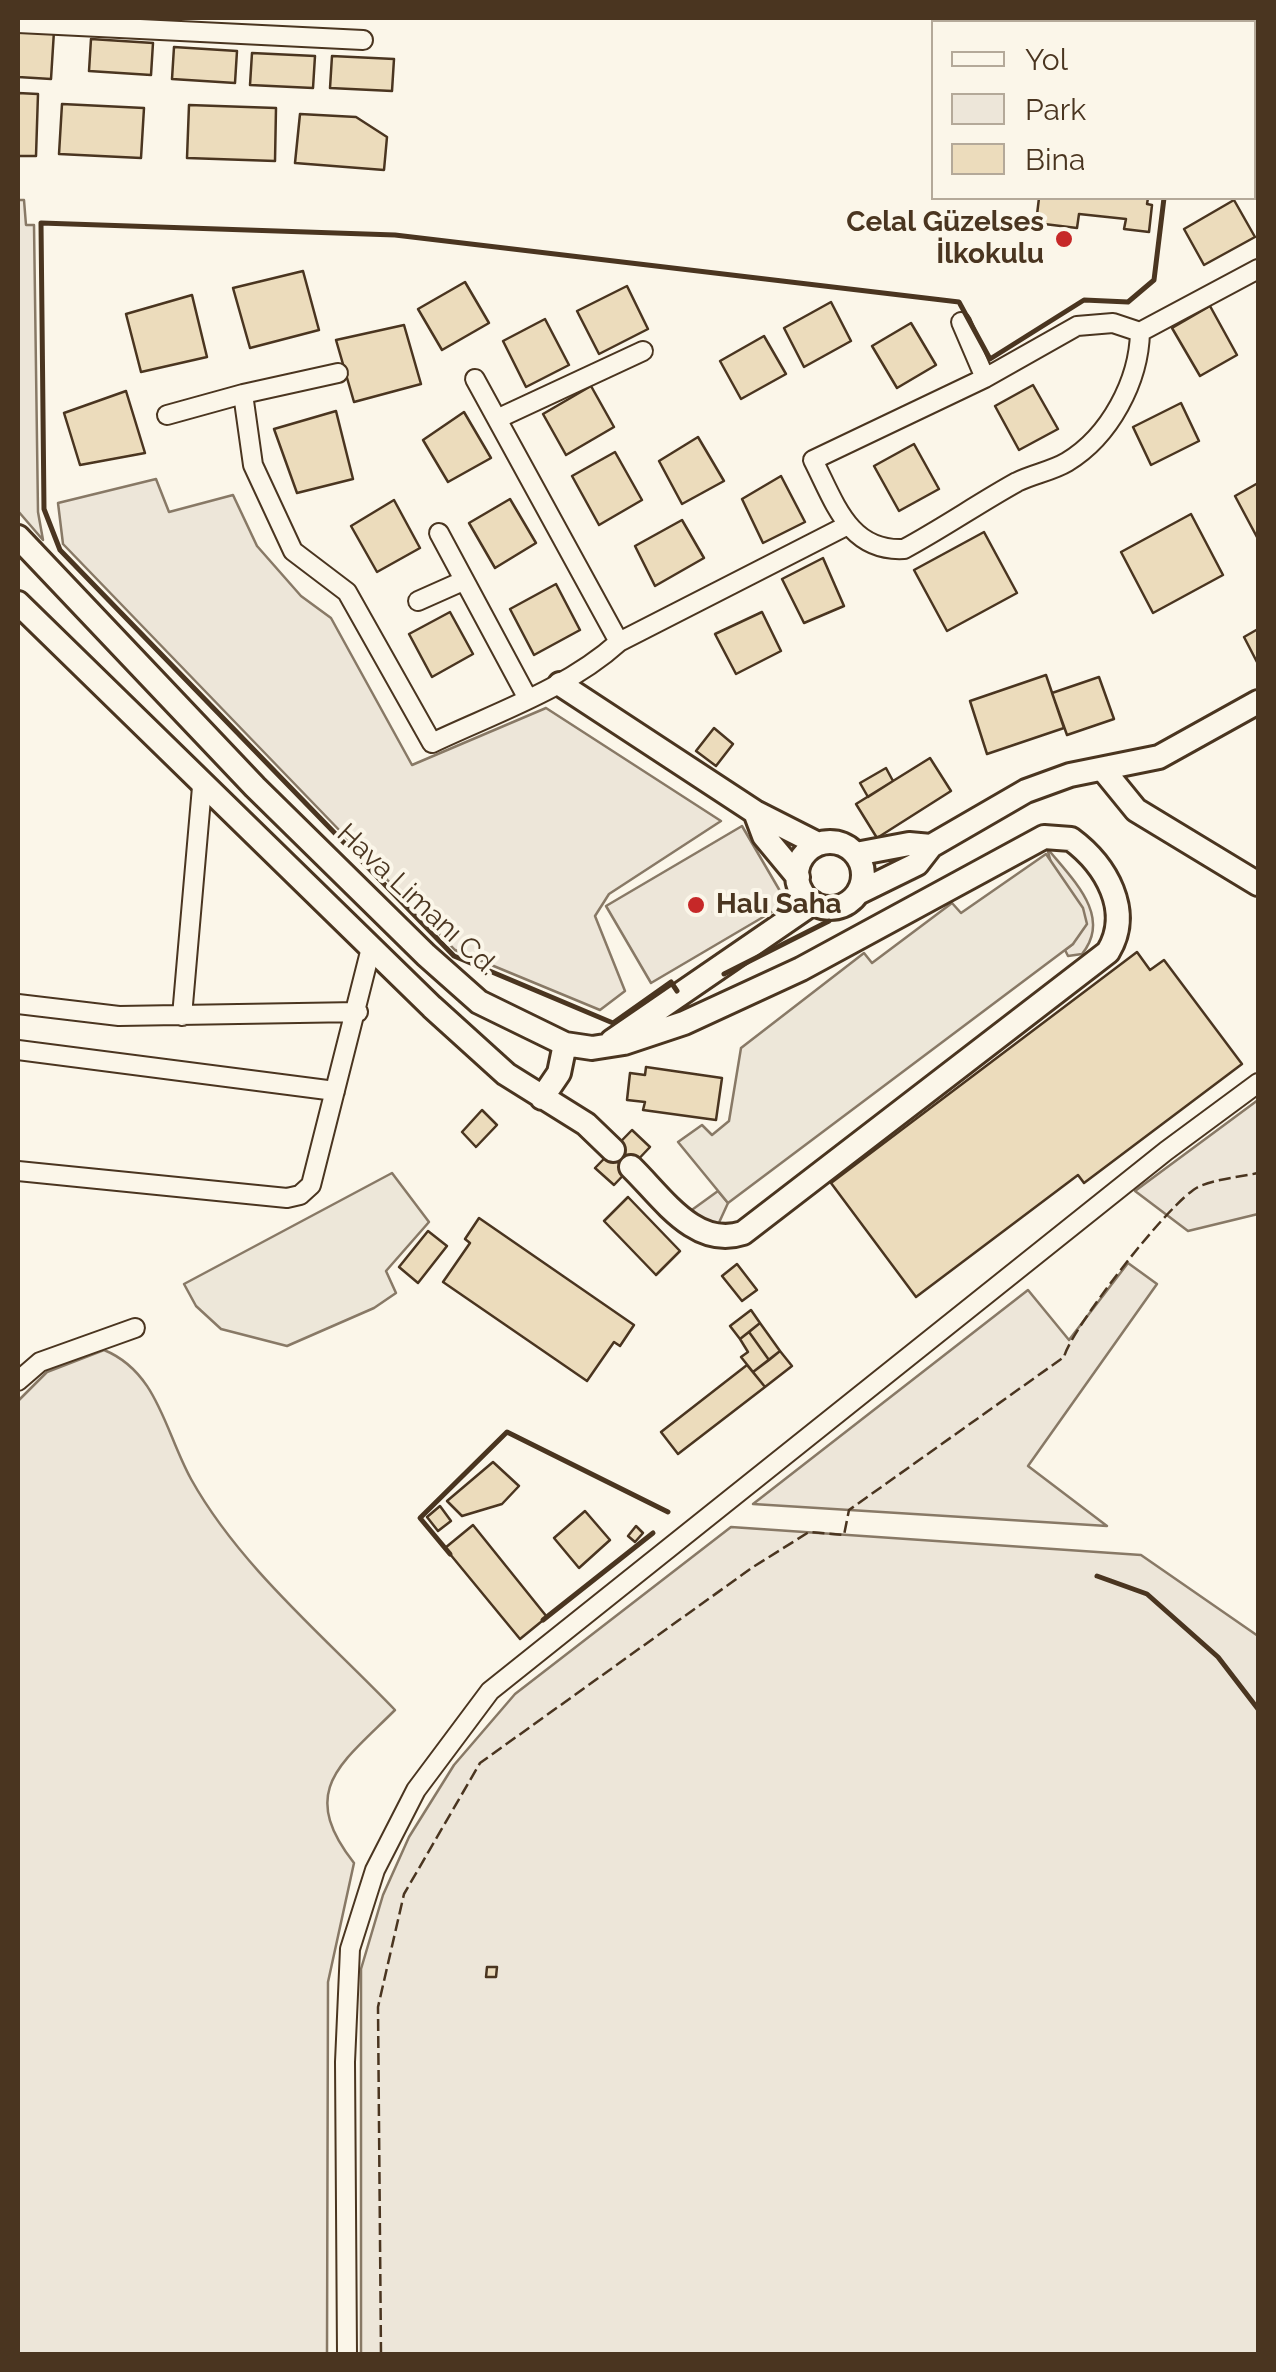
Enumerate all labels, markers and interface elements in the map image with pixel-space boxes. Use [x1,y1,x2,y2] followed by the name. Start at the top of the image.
[931,20,1256,200] legend
[1025,42,1068,77] text: Yol
[1025,92,1086,127] text: Park
[1025,142,1085,177] text: Bina
[846,206,1044,272] place label: Celal Güzelses İlkokulu
[1053,228,1075,250] marker: Celal Güzelses İlkokulu
[330,817,504,983] street label: Hava Limanı Cd.
[716,888,842,922] place label: Halı Saha
[685,894,707,916] marker: Halı Saha

